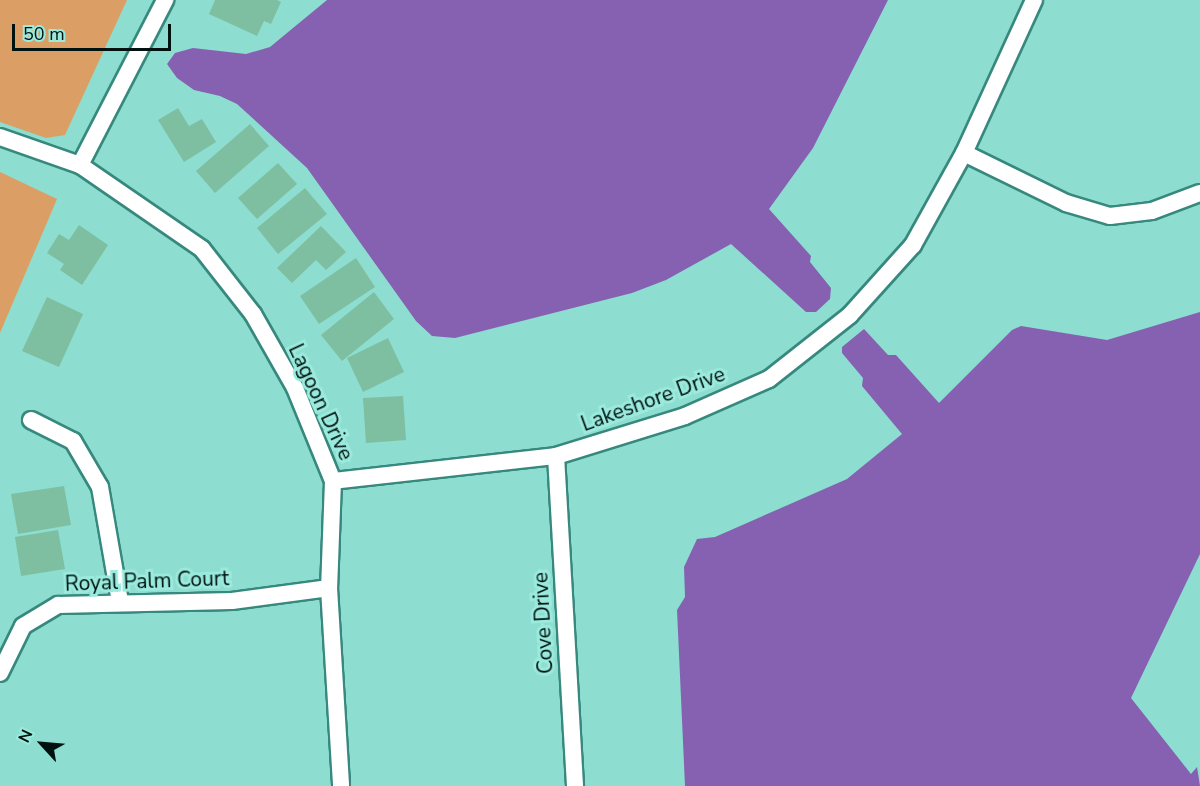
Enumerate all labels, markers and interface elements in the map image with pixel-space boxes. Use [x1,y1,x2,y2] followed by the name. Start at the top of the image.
[15,12,174,50] scale bar
[23,22,65,46] text: 50 m
[283,340,359,464] street label: Lagoon Drive
[578,361,728,437] street label: Lakeshore Drive
[64,566,230,596] street label: Royal Palm Court
[528,571,558,675] street label: Cove Drive
[12,714,72,774] north arrow
[13,726,38,746] text: N

